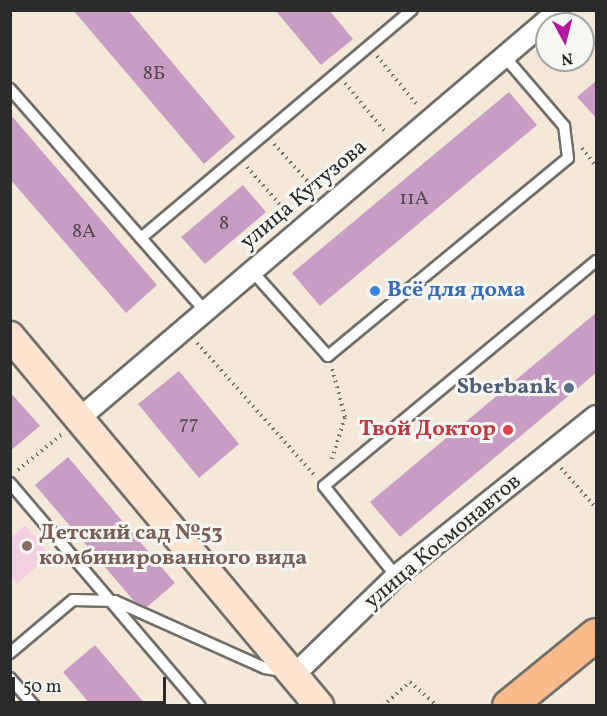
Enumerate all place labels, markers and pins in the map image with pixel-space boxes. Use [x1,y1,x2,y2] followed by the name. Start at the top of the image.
[387,278,525,304] place label: Всё для дома
[368,284,382,298] marker: Всё для дома
[457,375,557,401] place label: Sberbank
[562,381,576,395] marker: Sberbank
[359,417,496,443] place label: Твой Доктор
[501,423,515,437] marker: Твой Доктор
[39,520,307,572] place label: Детский сад №53 комбинированного вида
[20,539,34,553] marker: Детский сад №53 комбинированного вида

